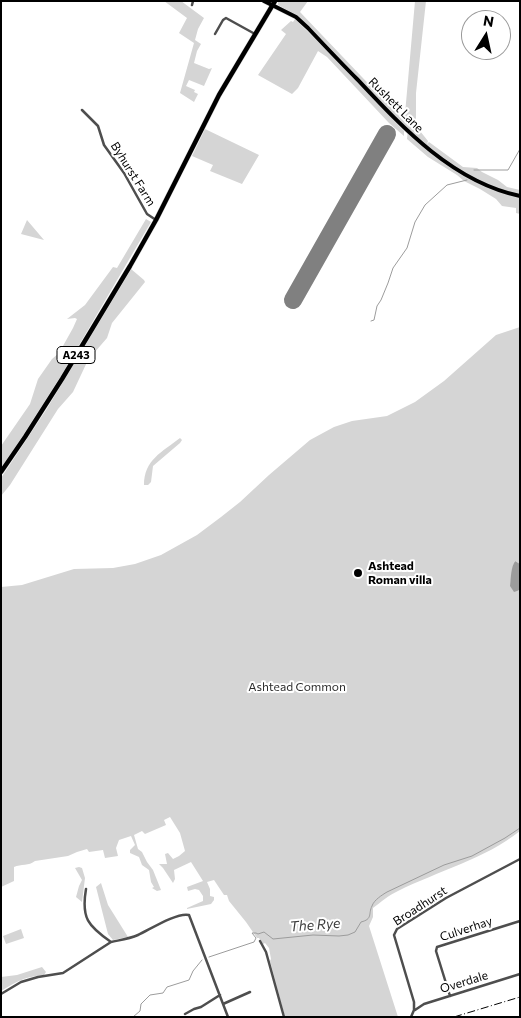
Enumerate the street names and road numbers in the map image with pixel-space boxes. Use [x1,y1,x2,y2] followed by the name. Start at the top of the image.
[366,75,426,135] street label: Rushett Lane
[108,139,158,209] street label: Byhurst Farm
[57,346,95,364] road number: A243
[390,883,450,929] street label: Broadhurst
[438,914,494,944] street label: Culverhay
[438,968,490,996] street label: Overdale

